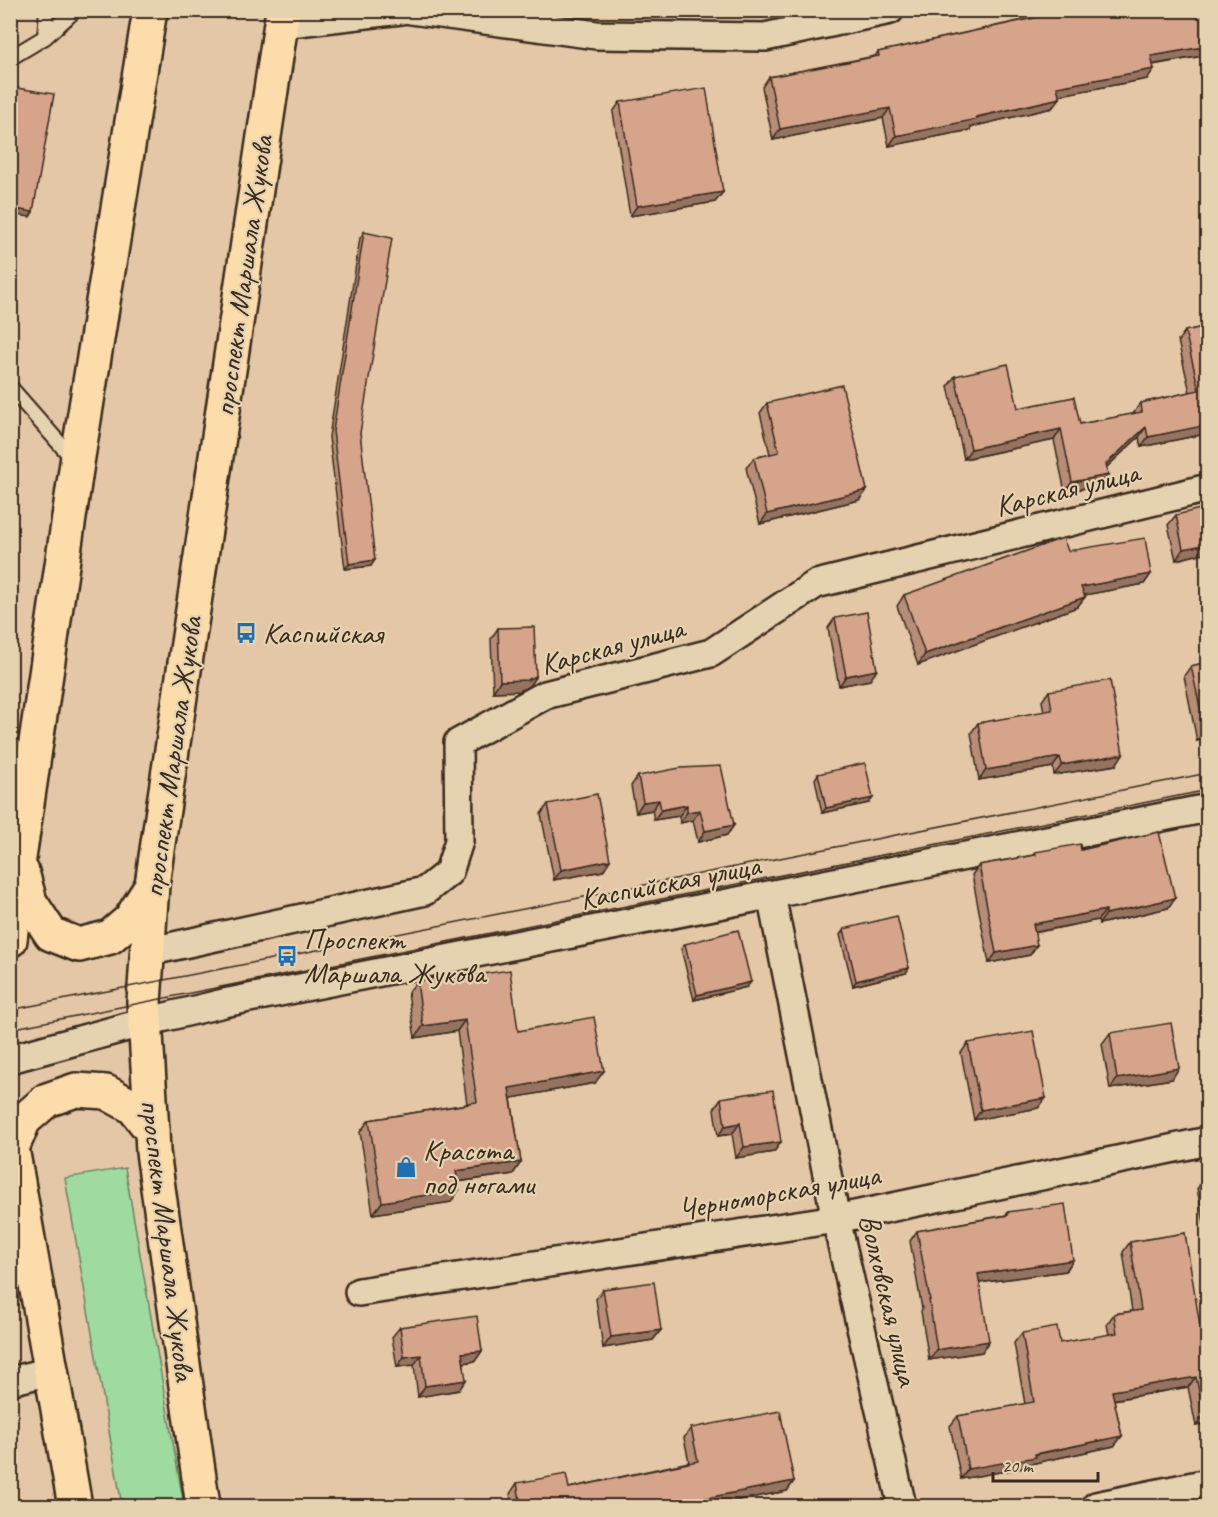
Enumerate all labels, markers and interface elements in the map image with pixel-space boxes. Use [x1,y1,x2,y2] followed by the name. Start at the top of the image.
[204,131,282,419] street label: проспект Маршала Жукова
[991,452,1145,525] street label: Карская улица
[536,608,690,683] street label: Карская улица
[133,612,211,900] street label: проспект Маршала Жукова
[263,614,385,652] place label: Каспийская
[234,621,258,645] bus stop icon: Каспийская
[577,846,765,918] street label: Каспийская улица
[304,920,488,992] place label: Проспект Маршала Жукова
[275,944,299,968] bus stop icon: Проспект Маршала Жукова
[132,1097,204,1385] street label: проспект Маршала Жукова
[423,1131,536,1203] place label: Красота под ногами
[394,1155,418,1179] shop icon: Красота под ногами
[675,1155,884,1228] street label: Черноморская улица
[851,1211,928,1391] street label: Волховская улица
[993,1445,1098,1483] scale bar
[1002,1455,1035,1477] text: 20 m

